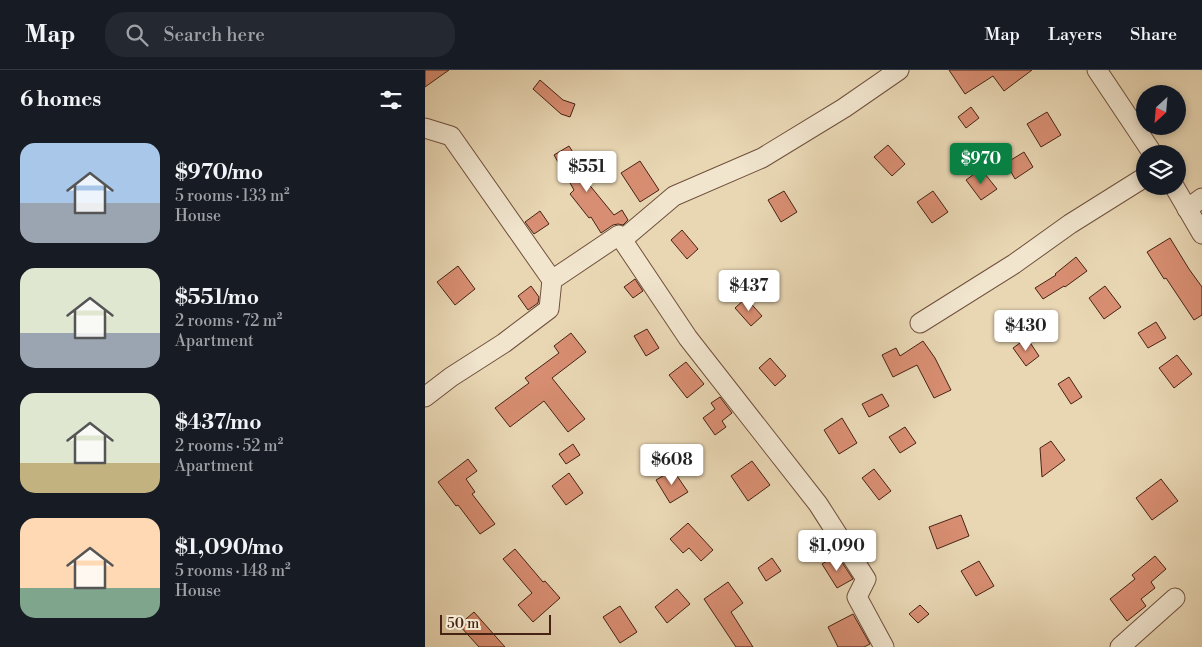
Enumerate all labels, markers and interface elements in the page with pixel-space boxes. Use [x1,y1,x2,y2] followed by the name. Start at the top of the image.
[105,12,455,57] search box
[25,20,75,50] text: Map
[123,21,151,49] icon: search
[163,23,265,47] text: Search here
[985,23,1020,46] text: Map
[1048,23,1102,46] text: Layers
[1130,23,1177,46] text: Share
[1136,85,1186,135] north arrow
[1136,85,1186,195] map controls
[377,86,405,114] icon: filters
[20,87,101,113] text: 6 homes
[951,142,1011,185] pin: $970
[1136,145,1186,195] button: layers
[961,149,1001,169] text: $970
[557,150,617,193] pin: $551
[568,157,606,177] text: $551
[175,160,263,186] text: $970/mo
[60,163,120,223] icon: home
[175,186,290,206] text: 5 rooms · 133 m²
[175,206,221,226] text: House
[719,270,779,312] pin: $437
[730,276,768,296] text: $437
[175,285,259,311] text: $551/mo
[60,288,120,348] icon: home
[996,310,1056,352] pin: $430
[175,311,282,331] text: 2 rooms · 72 m²
[1005,316,1047,336] text: $430
[175,331,254,351] text: Apartment
[175,410,262,436] text: $437/mo
[60,413,120,473] icon: home
[175,436,283,456] text: 2 rooms · 52 m²
[642,444,702,486] pin: $608
[651,450,693,470] text: $608
[175,456,254,476] text: Apartment
[796,530,878,572] pin: $1,090
[175,535,284,561] text: $1,090/mo
[809,536,865,556] text: $1,090
[60,538,120,598] icon: home
[175,561,291,581] text: 5 rooms · 148 m²
[175,581,221,601] text: House
[440,612,551,635] scale bar
[447,615,479,633] text: 50 m

